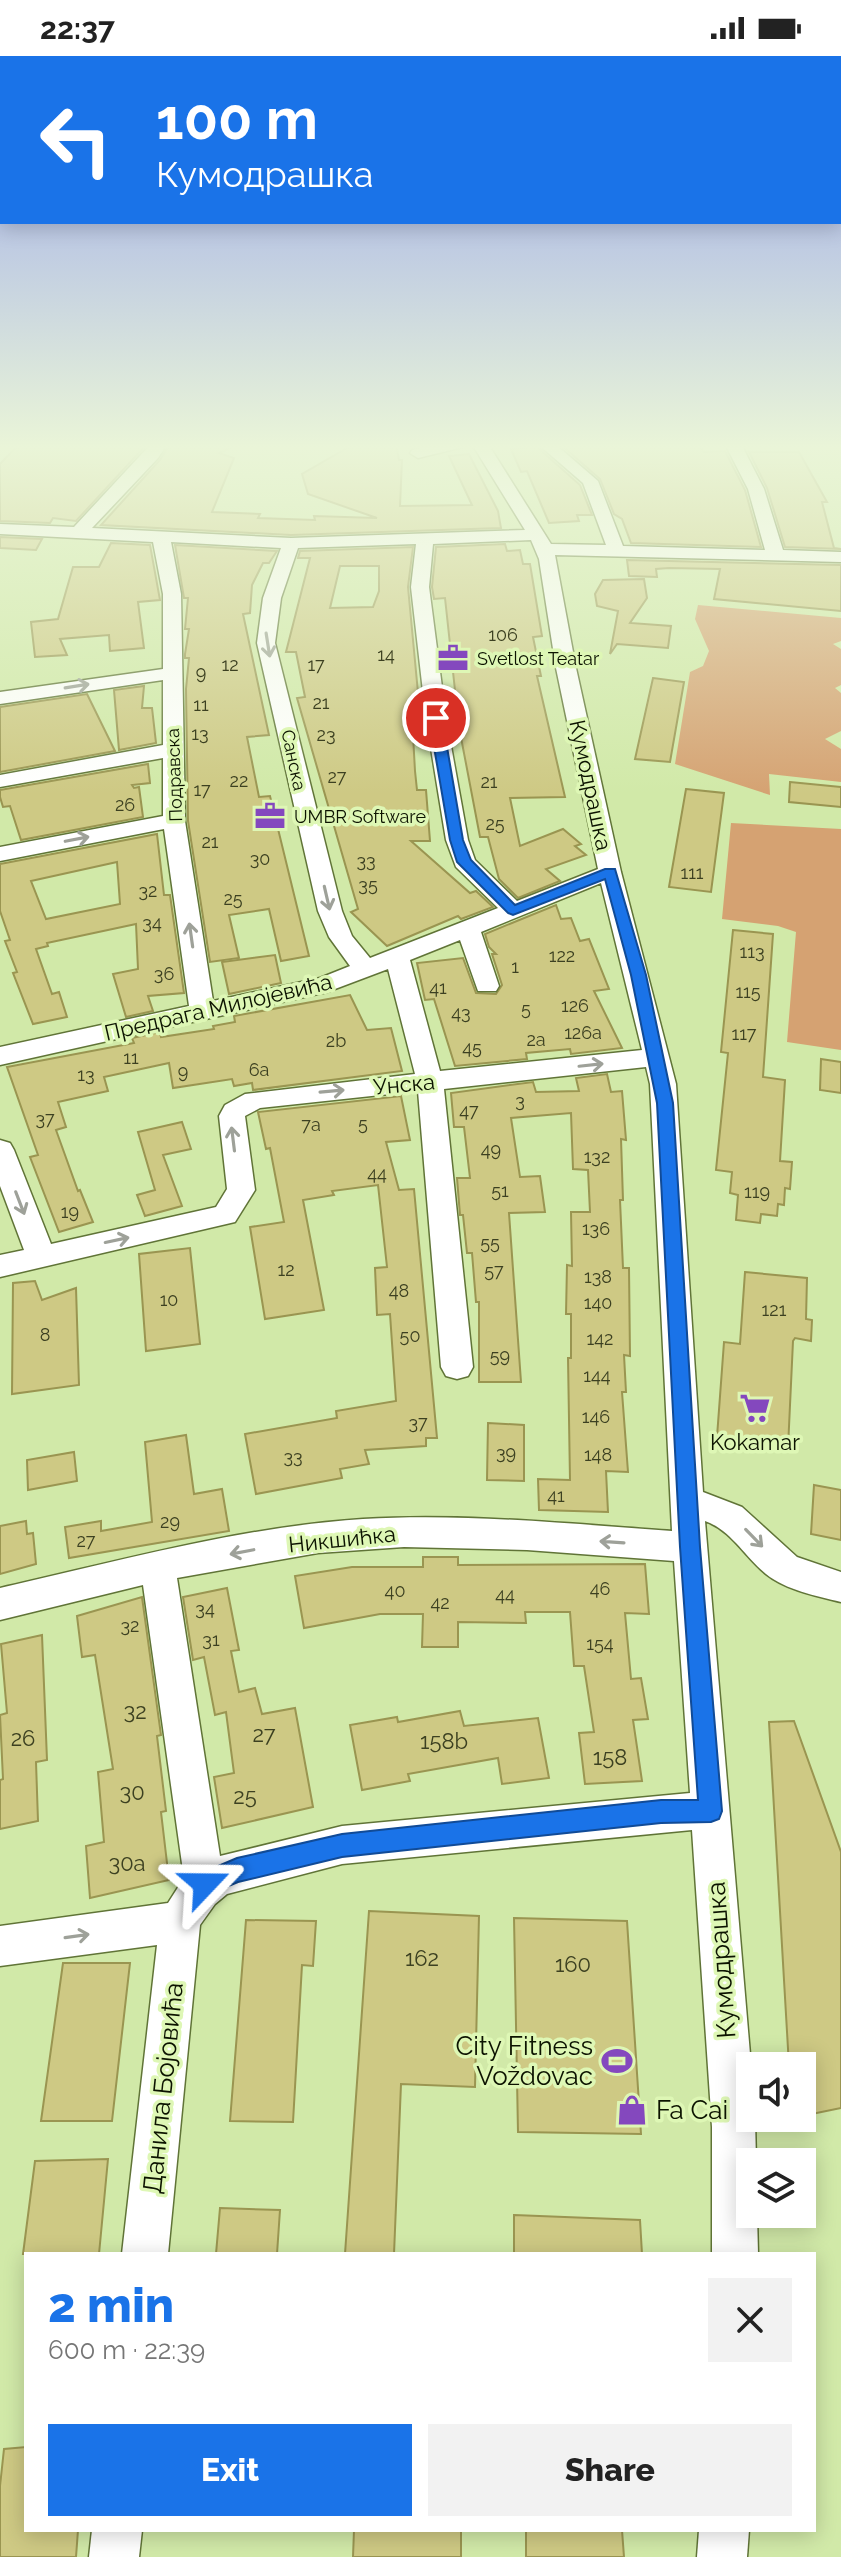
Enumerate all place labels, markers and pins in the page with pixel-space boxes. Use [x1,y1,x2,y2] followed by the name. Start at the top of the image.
[436,641,470,675] office icon: Svetlost Teatar
[477,648,600,669] place label: Svetlost Teatar
[402,684,470,752] pin
[253,799,287,833] office icon: UMBR Software
[294,806,426,827] place label: UMBR Software
[738,1391,772,1425] supermarket icon: Kokamar
[710,1429,800,1455] place label: Kokamar
[456,2031,593,2091] place label: City Fitness Voždovac
[600,2044,634,2078] sports icon: City Fitness Voždovac
[615,2093,649,2127] shop icon: Fa Cai
[656,2095,728,2125] place label: Fa Cai

